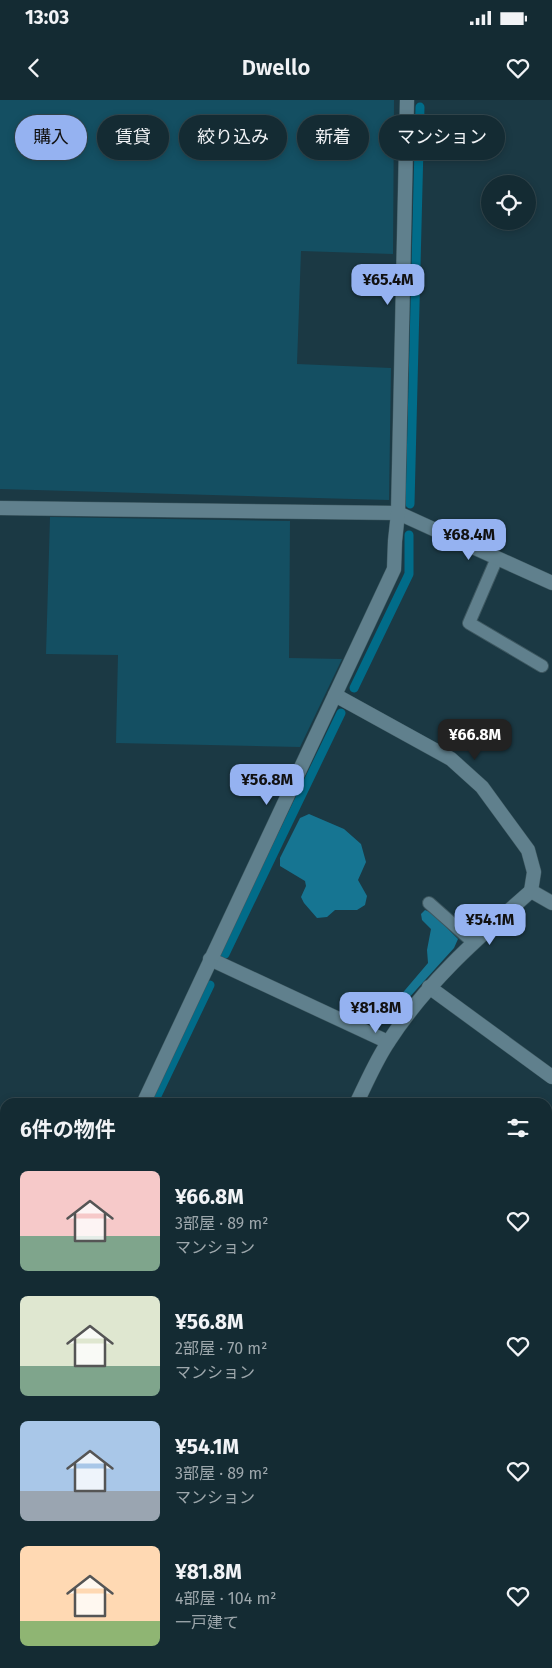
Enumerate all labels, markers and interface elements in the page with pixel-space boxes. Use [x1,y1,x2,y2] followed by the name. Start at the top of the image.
[25,6,69,29] text: 13:03
[20,54,48,82] icon: back
[242,54,310,81] text: Dwello
[504,54,532,82] icon: heart
[15,115,87,160] chip: 購入
[97,115,169,160] chip: 賃貸
[179,115,287,160] chip: 絞り込み
[297,115,369,160] chip: 新着
[379,115,505,160] chip: マンション
[481,175,536,230] map controls
[481,175,536,230] button: locate
[347,264,429,306] pin: ¥65.4M
[362,270,414,289] text: ¥65.4M
[428,518,510,561] pin: ¥68.4M
[443,525,495,544] text: ¥68.4M
[434,718,516,761] pin: ¥66.8M
[449,725,501,744] text: ¥66.8M
[226,764,308,806] pin: ¥56.8M
[241,770,293,789] text: ¥56.8M
[449,904,531,946] pin: ¥54.1M
[466,910,514,929] text: ¥54.1M
[335,992,417,1034] pin: ¥81.8M
[351,998,401,1017] text: ¥81.8M
[504,1114,532,1142] icon: filters
[20,1117,116,1143] text: 6件の物件
[175,1184,244,1210] text: ¥66.8M
[60,1191,120,1251] icon: home
[504,1207,532,1235] icon: heart
[175,1214,269,1233] text: 3部屋 · 89 m²
[175,1238,255,1257] text: マンション
[175,1309,244,1335] text: ¥56.8M
[60,1316,120,1376] icon: home
[504,1332,532,1360] icon: heart
[175,1339,267,1358] text: 2部屋 · 70 m²
[175,1363,255,1382] text: マンション
[175,1434,239,1460] text: ¥54.1M
[60,1441,120,1501] icon: home
[504,1457,532,1485] icon: heart
[175,1464,269,1483] text: 3部屋 · 89 m²
[175,1488,255,1507] text: マンション
[175,1559,242,1585] text: ¥81.8M
[60,1566,120,1626] icon: home
[504,1582,532,1610] icon: heart
[175,1589,276,1608] text: 4部屋 · 104 m²
[175,1613,239,1632] text: 一戸建て

